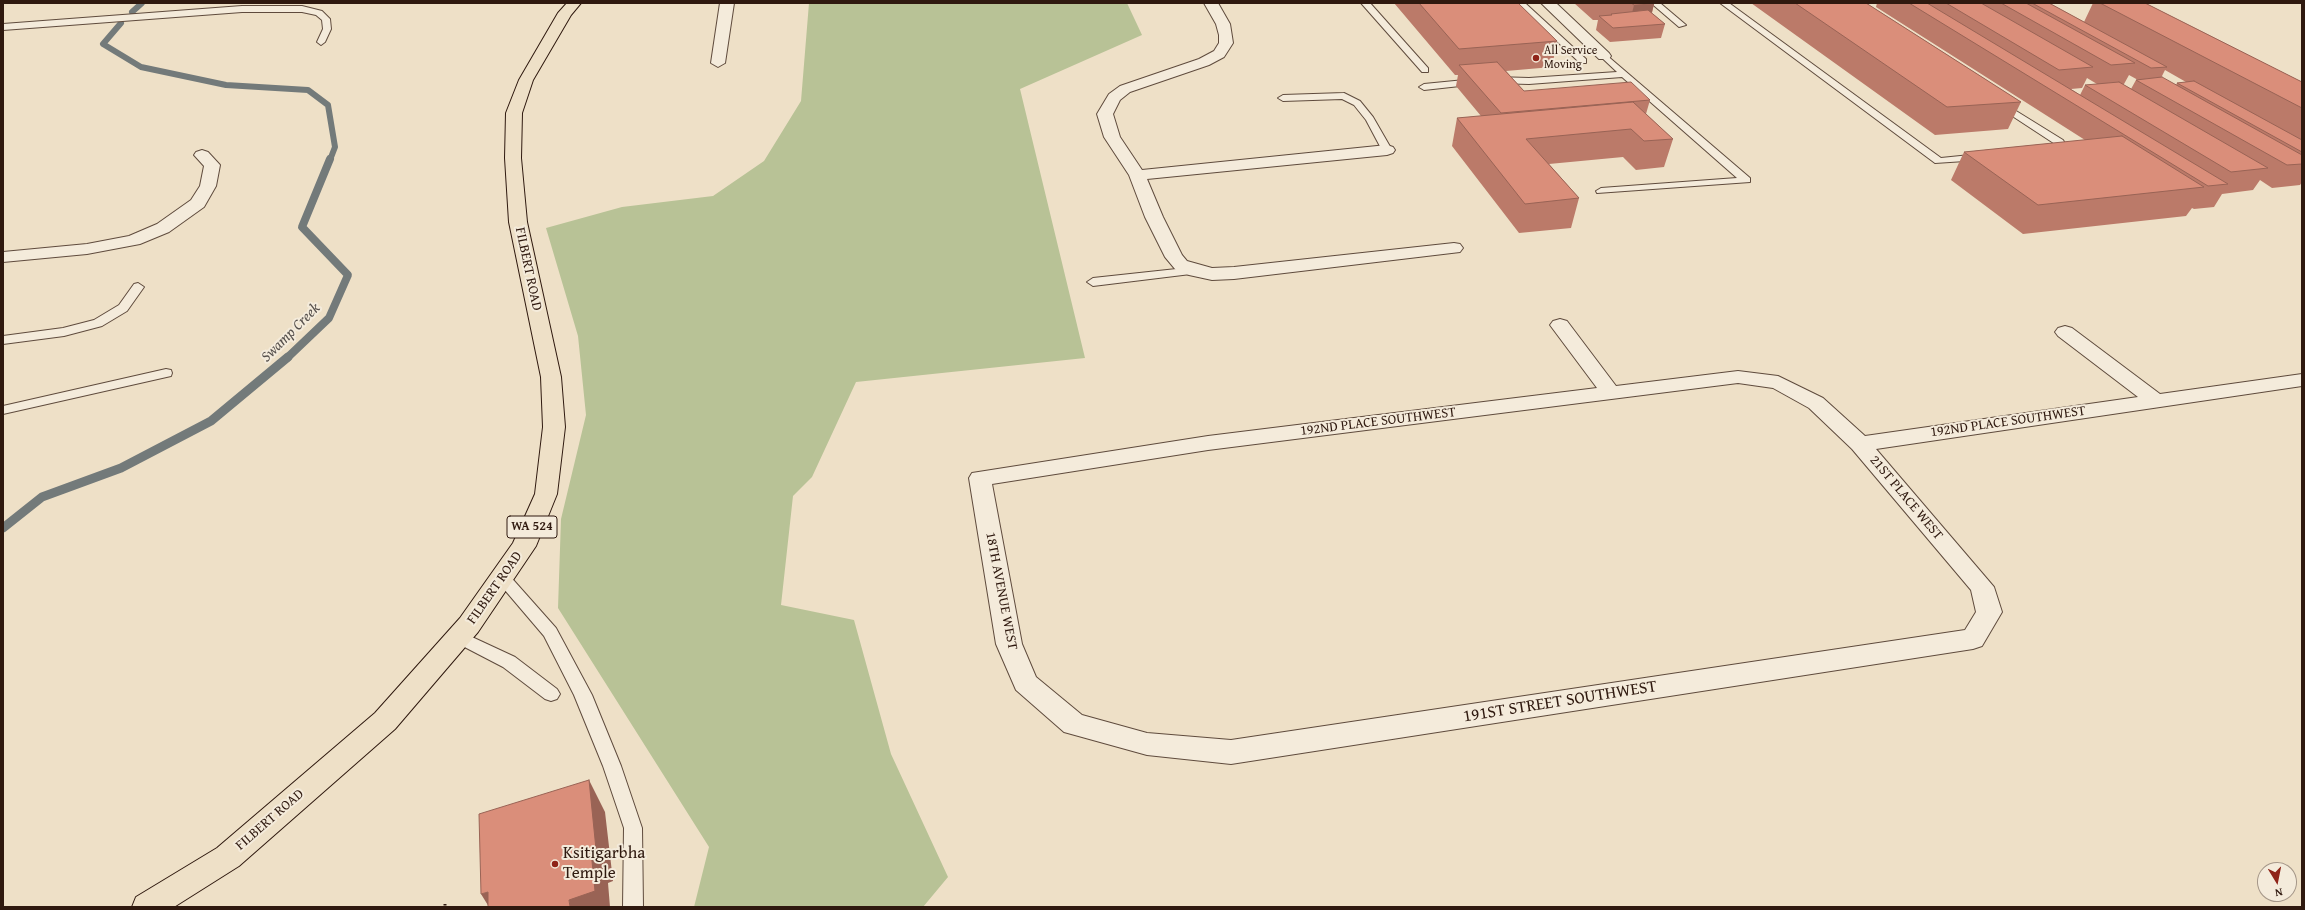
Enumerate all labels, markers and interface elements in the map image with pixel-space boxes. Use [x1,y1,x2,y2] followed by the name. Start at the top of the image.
[1544,44,1597,72] place label: All Service Moving
[1531,53,1541,63] marker: All Service Moving
[511,226,545,312] street label: FILBERT ROAD
[258,300,324,366] water label: Swamp Creek
[1929,403,2087,441] street label: 192ND PLACE SOUTHWEST
[1299,404,1457,440] street label: 192ND PLACE SOUTHWEST
[1866,452,1946,544] street label: 21ST PLACE WEST
[507,516,557,538] road number: WA 524
[981,531,1021,651] street label: 18TH AVENUE WEST
[464,548,526,628] street label: FILBERT ROAD
[1462,677,1658,727] street label: 191ST STREET SOUTHWEST
[232,786,308,854] street label: FILBERT ROAD
[563,844,645,884] place label: Ksitigarbha Temple
[550,859,560,869] marker: Ksitigarbha Temple
[2257,862,2297,902] north arrow
[2274,884,2284,901] text: N

